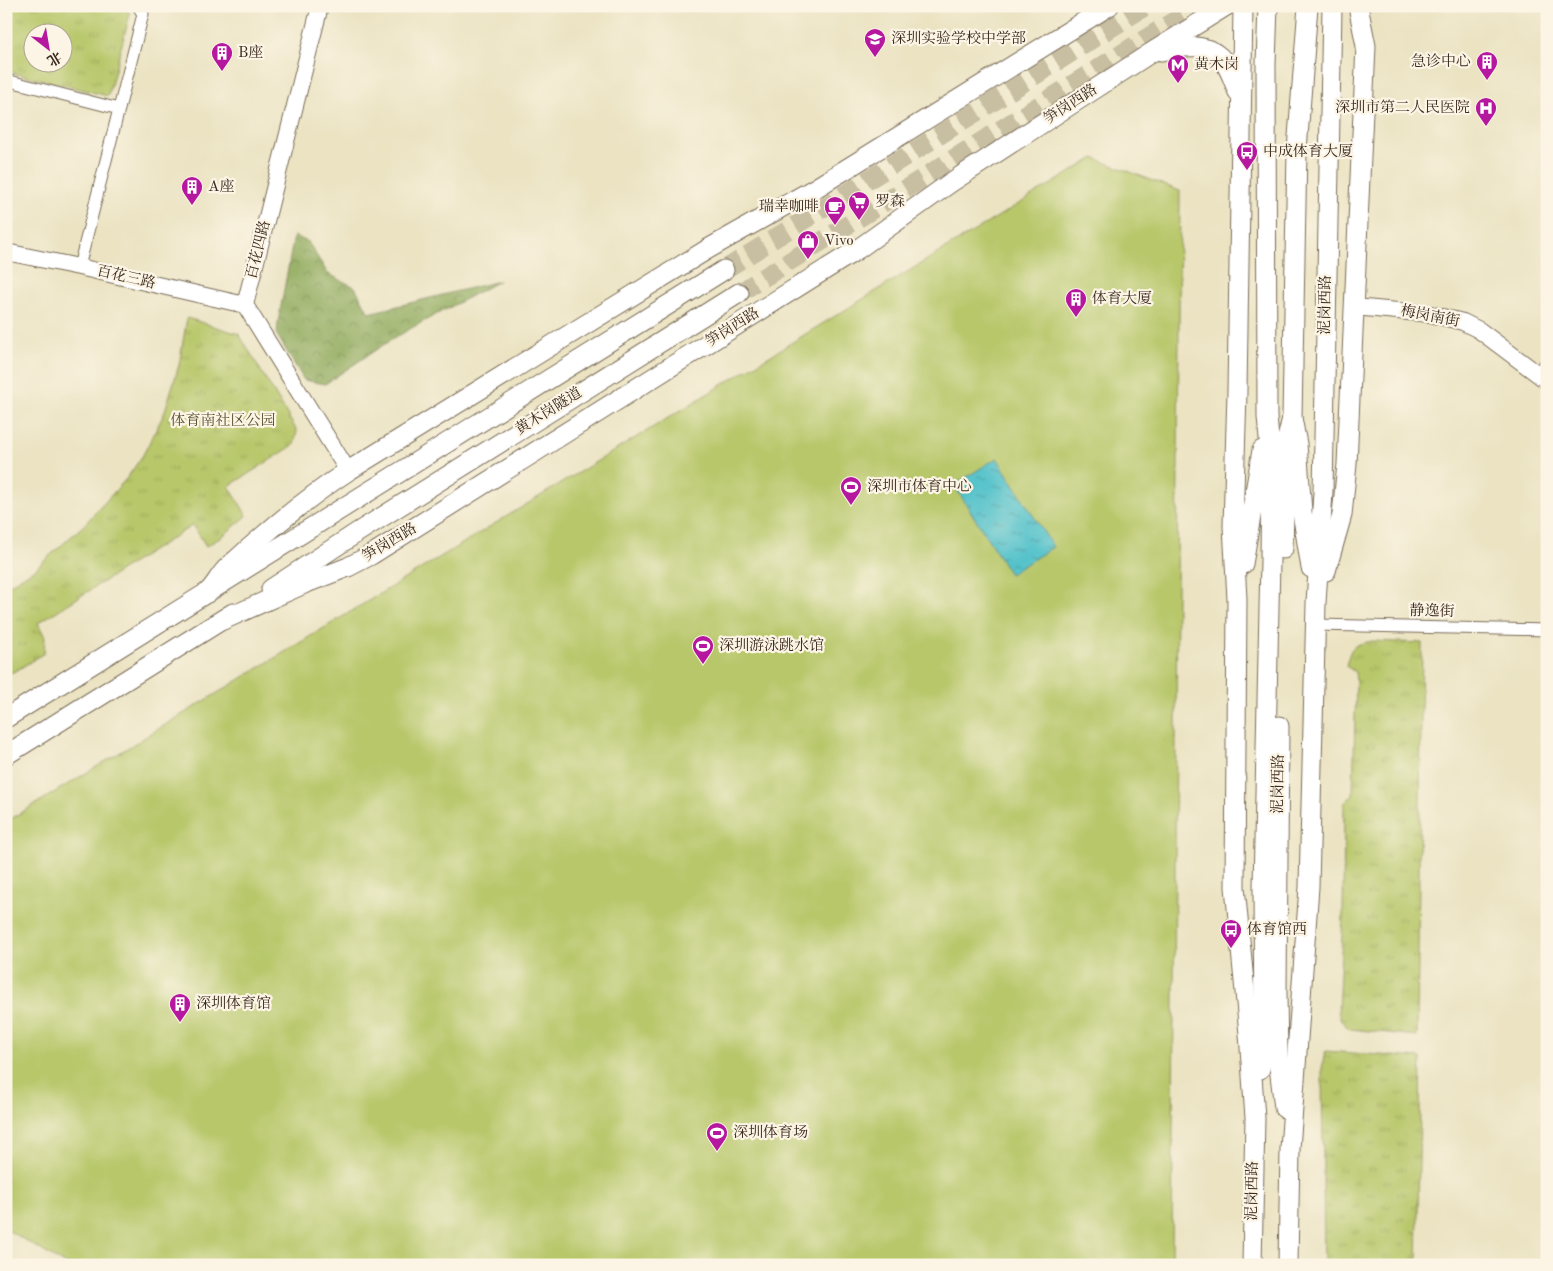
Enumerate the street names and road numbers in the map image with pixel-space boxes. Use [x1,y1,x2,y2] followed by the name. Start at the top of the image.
[1041,81,1100,128] street label: 笋岗西路
[243,219,274,281] street label: 百花四路
[95,262,157,292] street label: 百花三路
[1316,275,1334,335] street label: 泥岗西路
[1399,302,1461,330] street label: 梅岗南街
[703,304,762,350] street label: 笋岗西路
[512,384,585,438] street label: 黄木岗隧道
[359,519,420,565] street label: 笋岗西路
[1409,602,1455,620] street label: 静逸街
[1269,754,1287,814] street label: 泥岗西路
[1243,1161,1261,1221] street label: 泥岗西路

